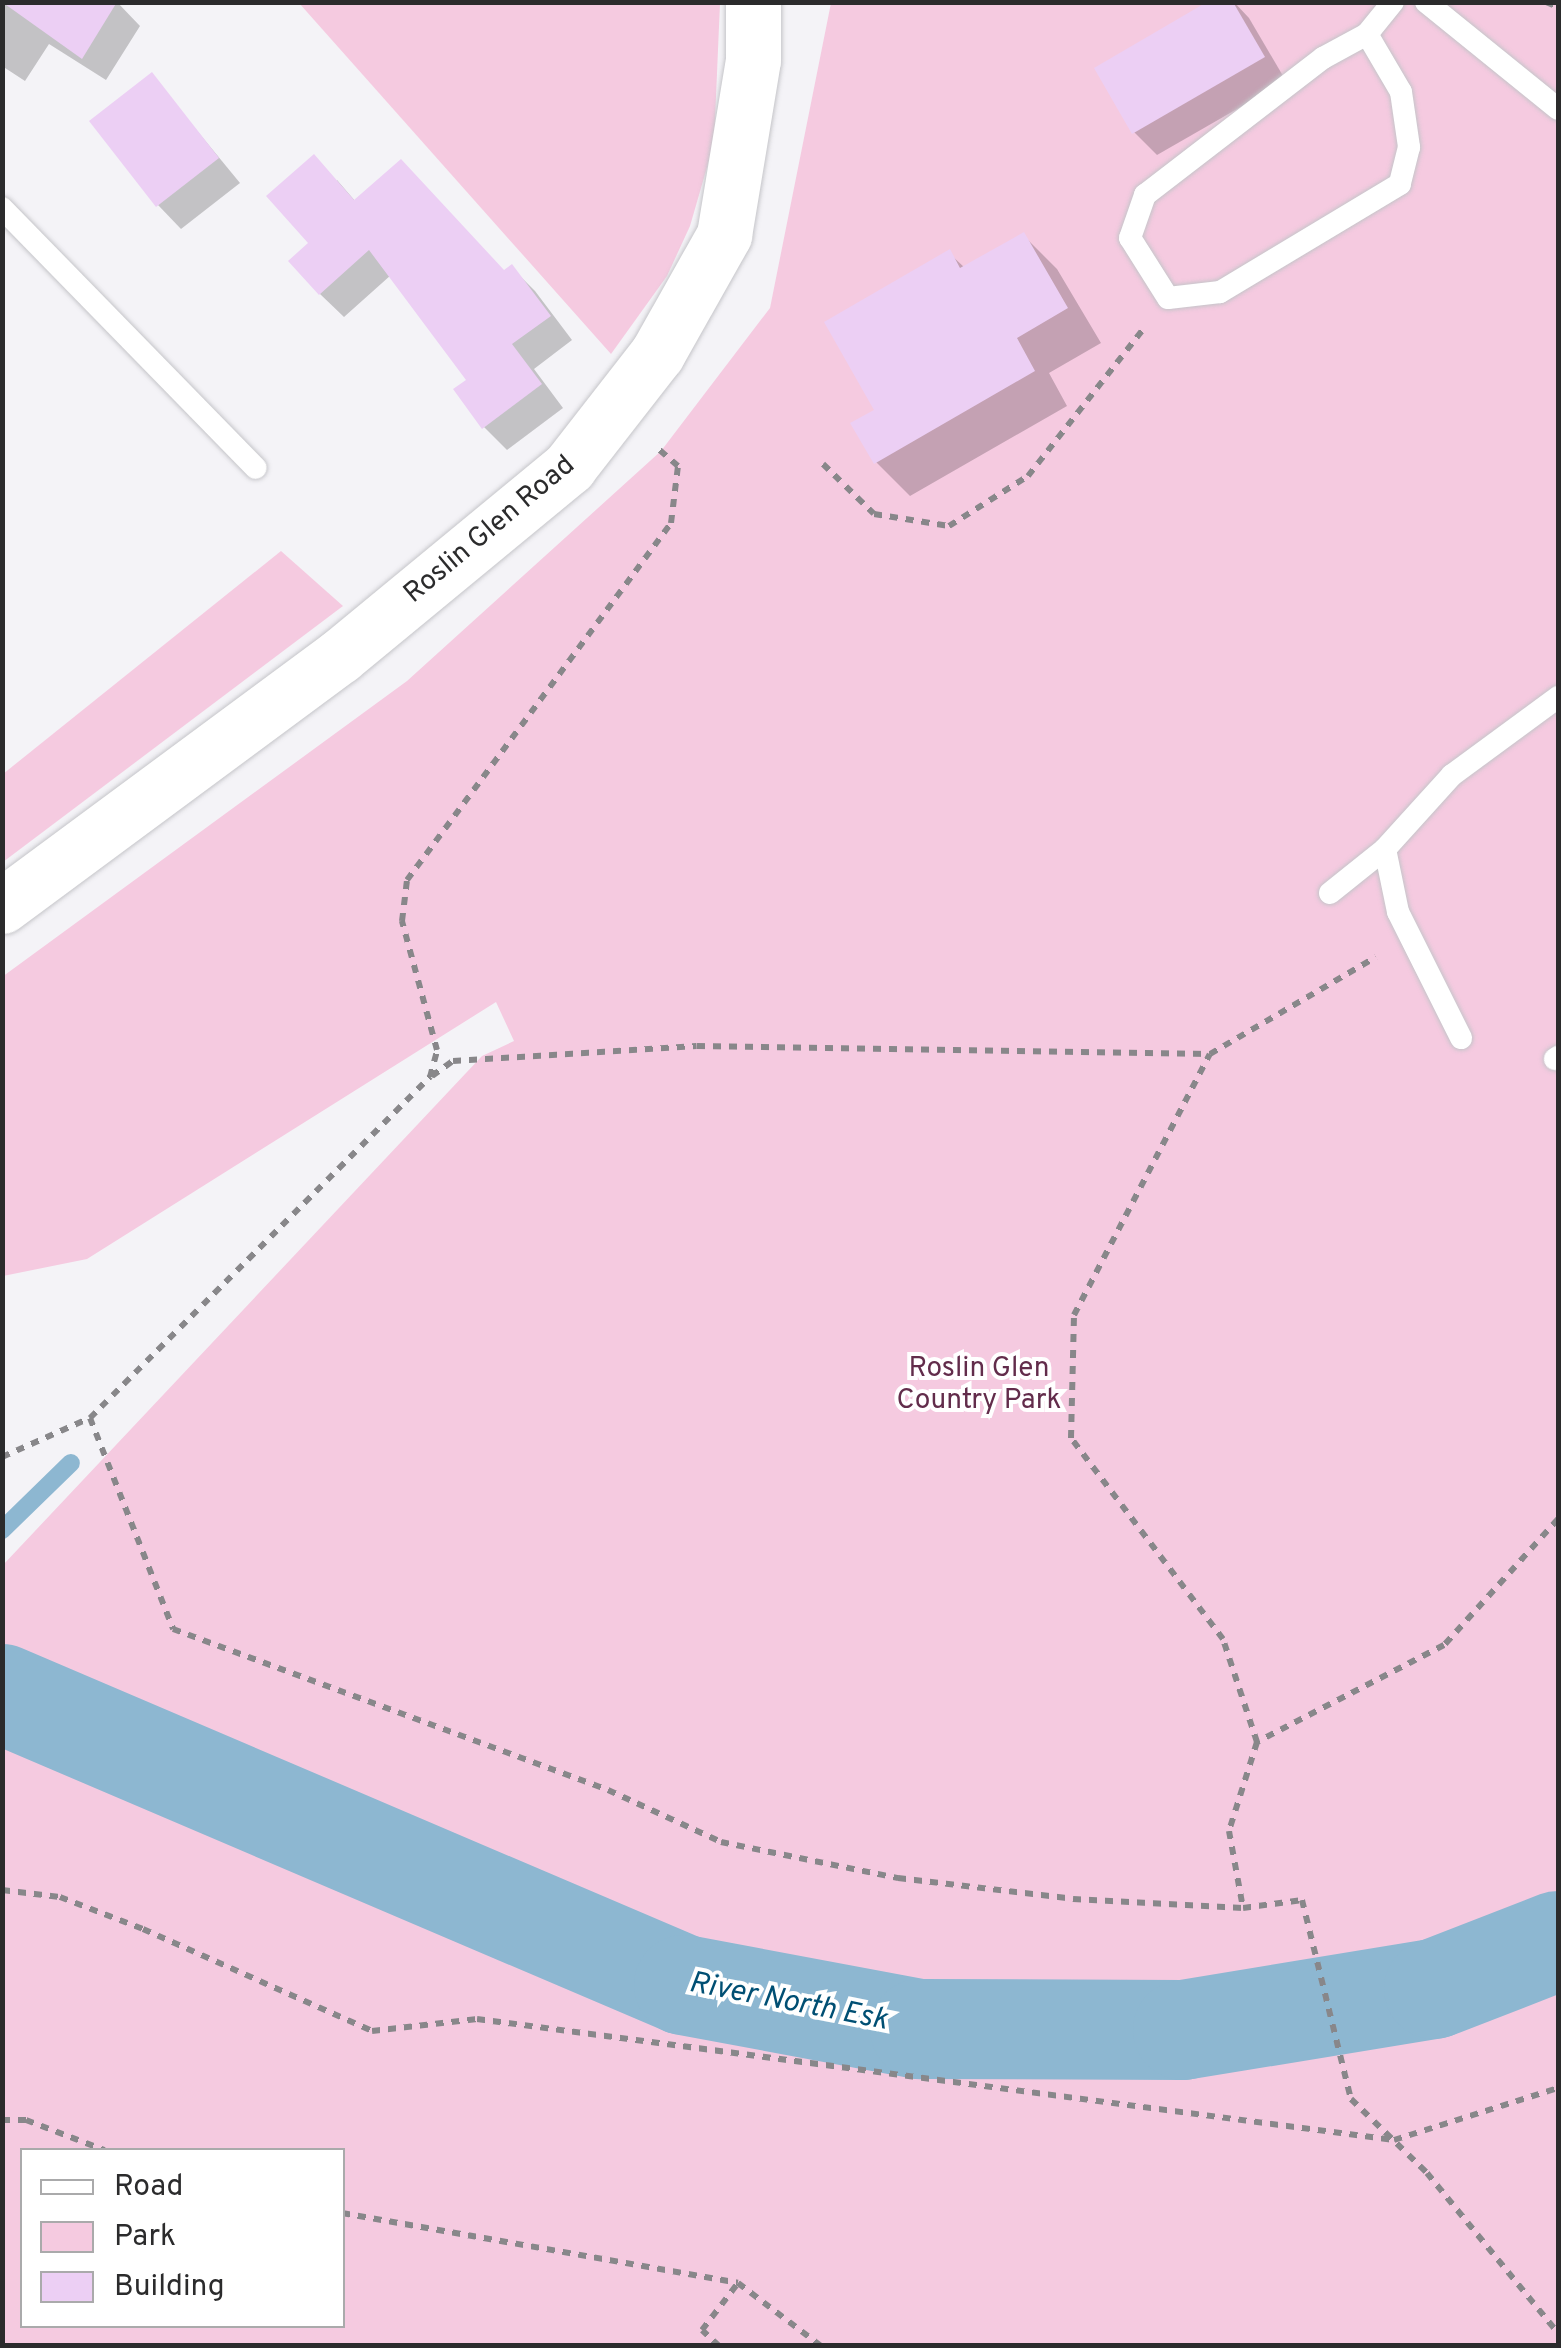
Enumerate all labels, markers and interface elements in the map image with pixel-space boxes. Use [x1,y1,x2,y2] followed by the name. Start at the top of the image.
[398,449,582,611] street label: Roslin Glen Road
[897,1352,1061,1418] park label: Roslin Glen Country Park
[686,1966,890,2040] water label: River North Esk
[20,2148,345,2328] legend
[114,2169,183,2206] text: Road
[114,2219,176,2256] text: Park
[114,2269,225,2306] text: Building

